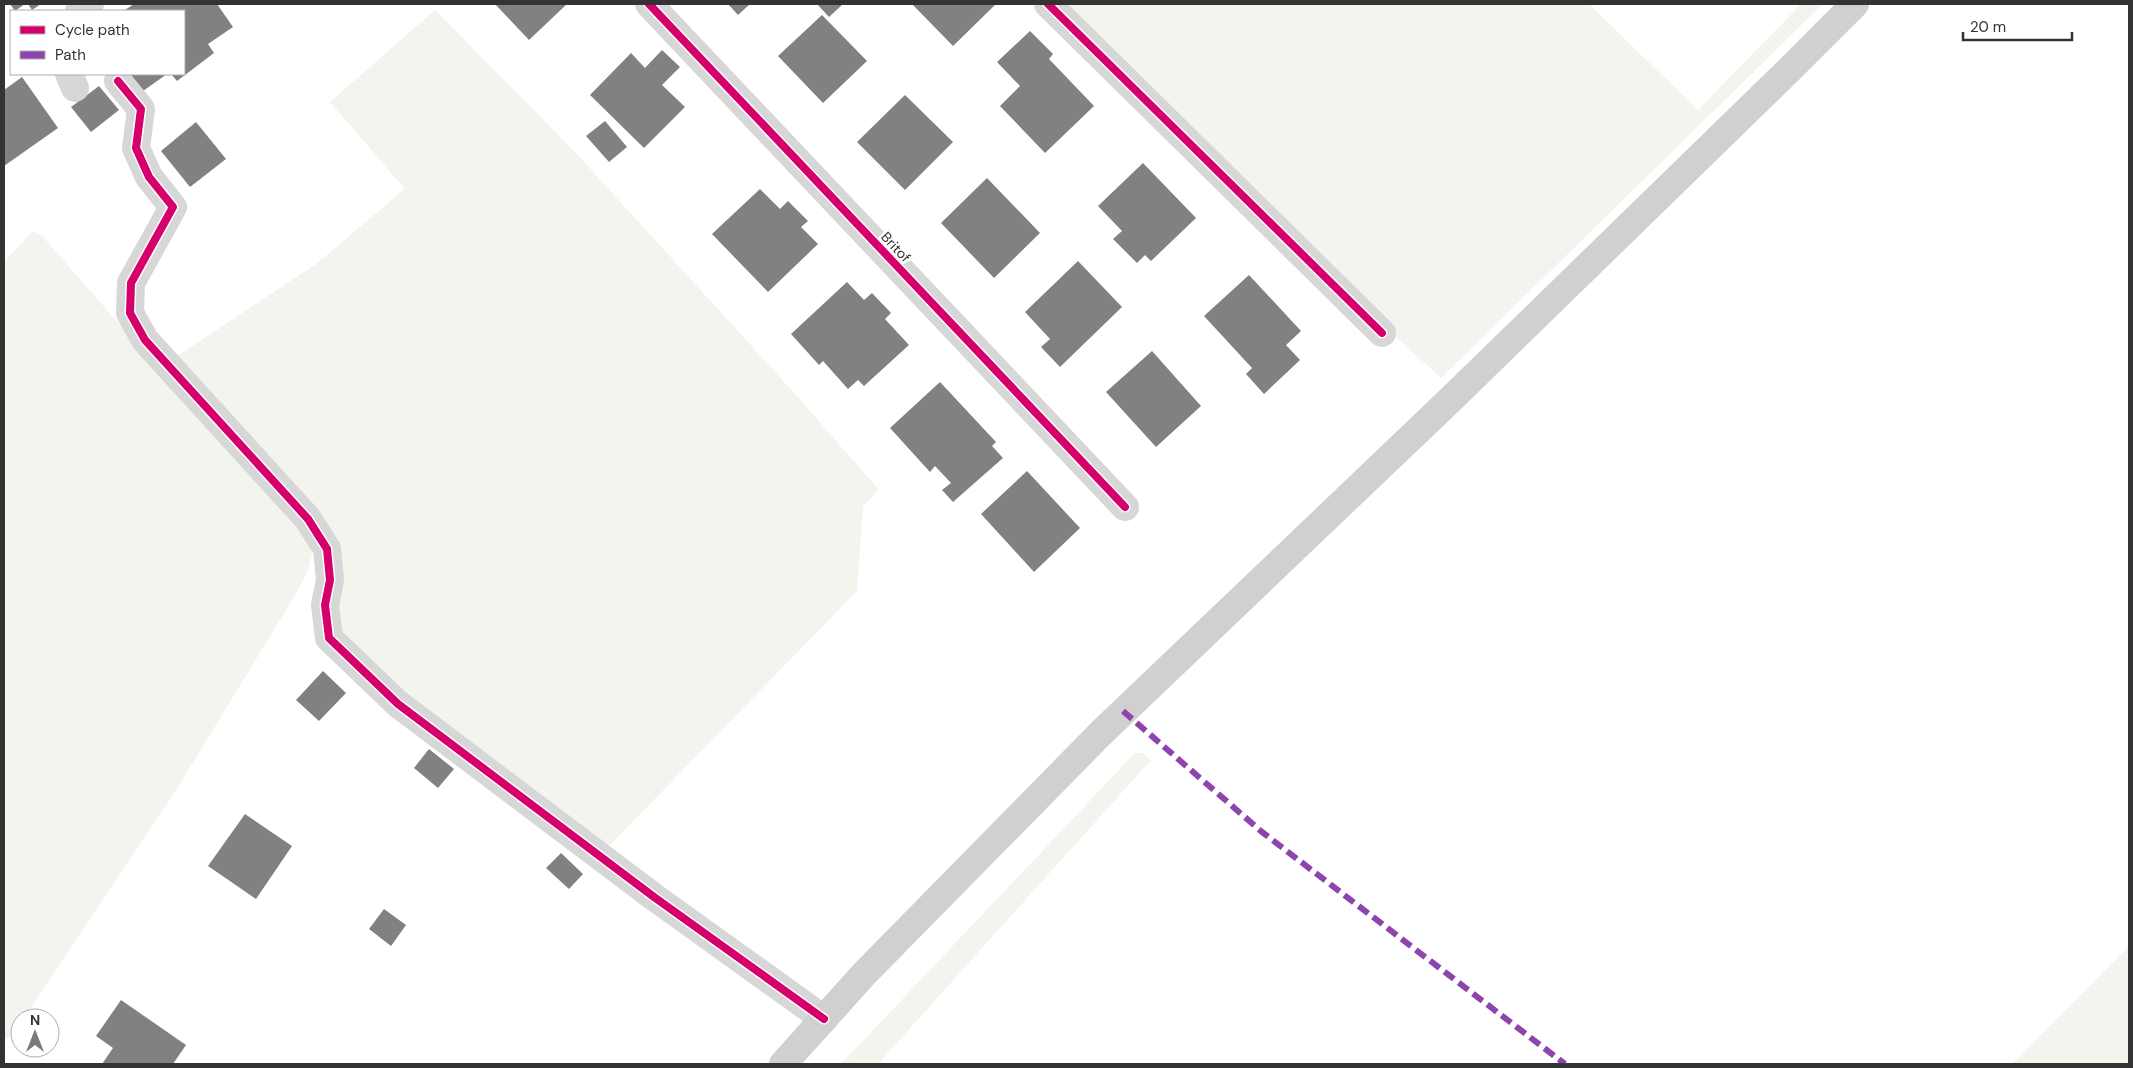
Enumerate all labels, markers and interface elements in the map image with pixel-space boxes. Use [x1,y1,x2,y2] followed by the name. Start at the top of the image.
[10,10,185,75] legend
[1963,10,2072,42] scale bar
[1970,17,2006,37] text: 20 m
[55,20,130,40] text: Cycle path
[55,45,86,65] text: Path
[877,228,915,266] street label: Britof
[10,1008,60,1058] north arrow
[30,1011,40,1029] text: N

